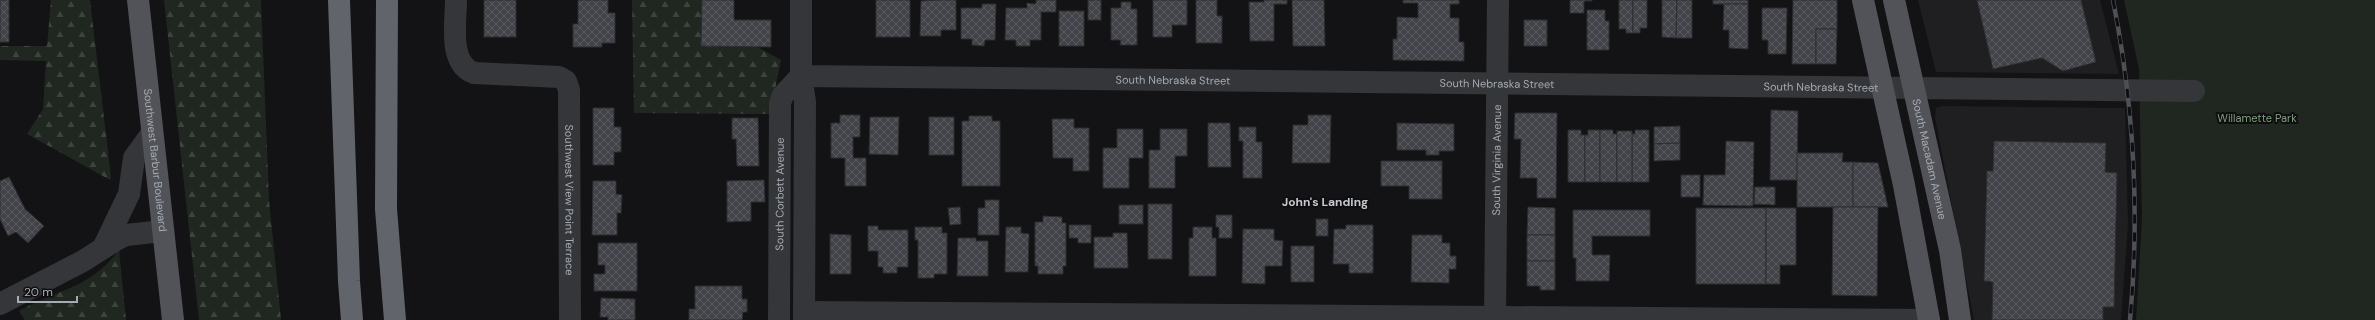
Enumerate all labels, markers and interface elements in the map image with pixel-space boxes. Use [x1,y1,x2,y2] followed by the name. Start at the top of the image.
[1116,72,1230,88] street label: South Nebraska Street
[1439,76,1554,91] street label: South Nebraska Street
[1763,79,1878,95] street label: South Nebraska Street
[141,88,170,232] street label: Southwest Barbur Boulevard
[1909,97,1950,221] street label: South Macadam Avenue
[1489,105,1504,215] street label: South Virginia Avenue
[2217,111,2297,125] park label: Willamette Park
[562,124,577,276] street label: Southwest View Point Terrace
[772,137,787,251] street label: South Corbett Avenue
[1282,194,1368,210] district label: John's Landing
[18,278,77,304] scale bar
[24,284,53,300] text: 20 m

